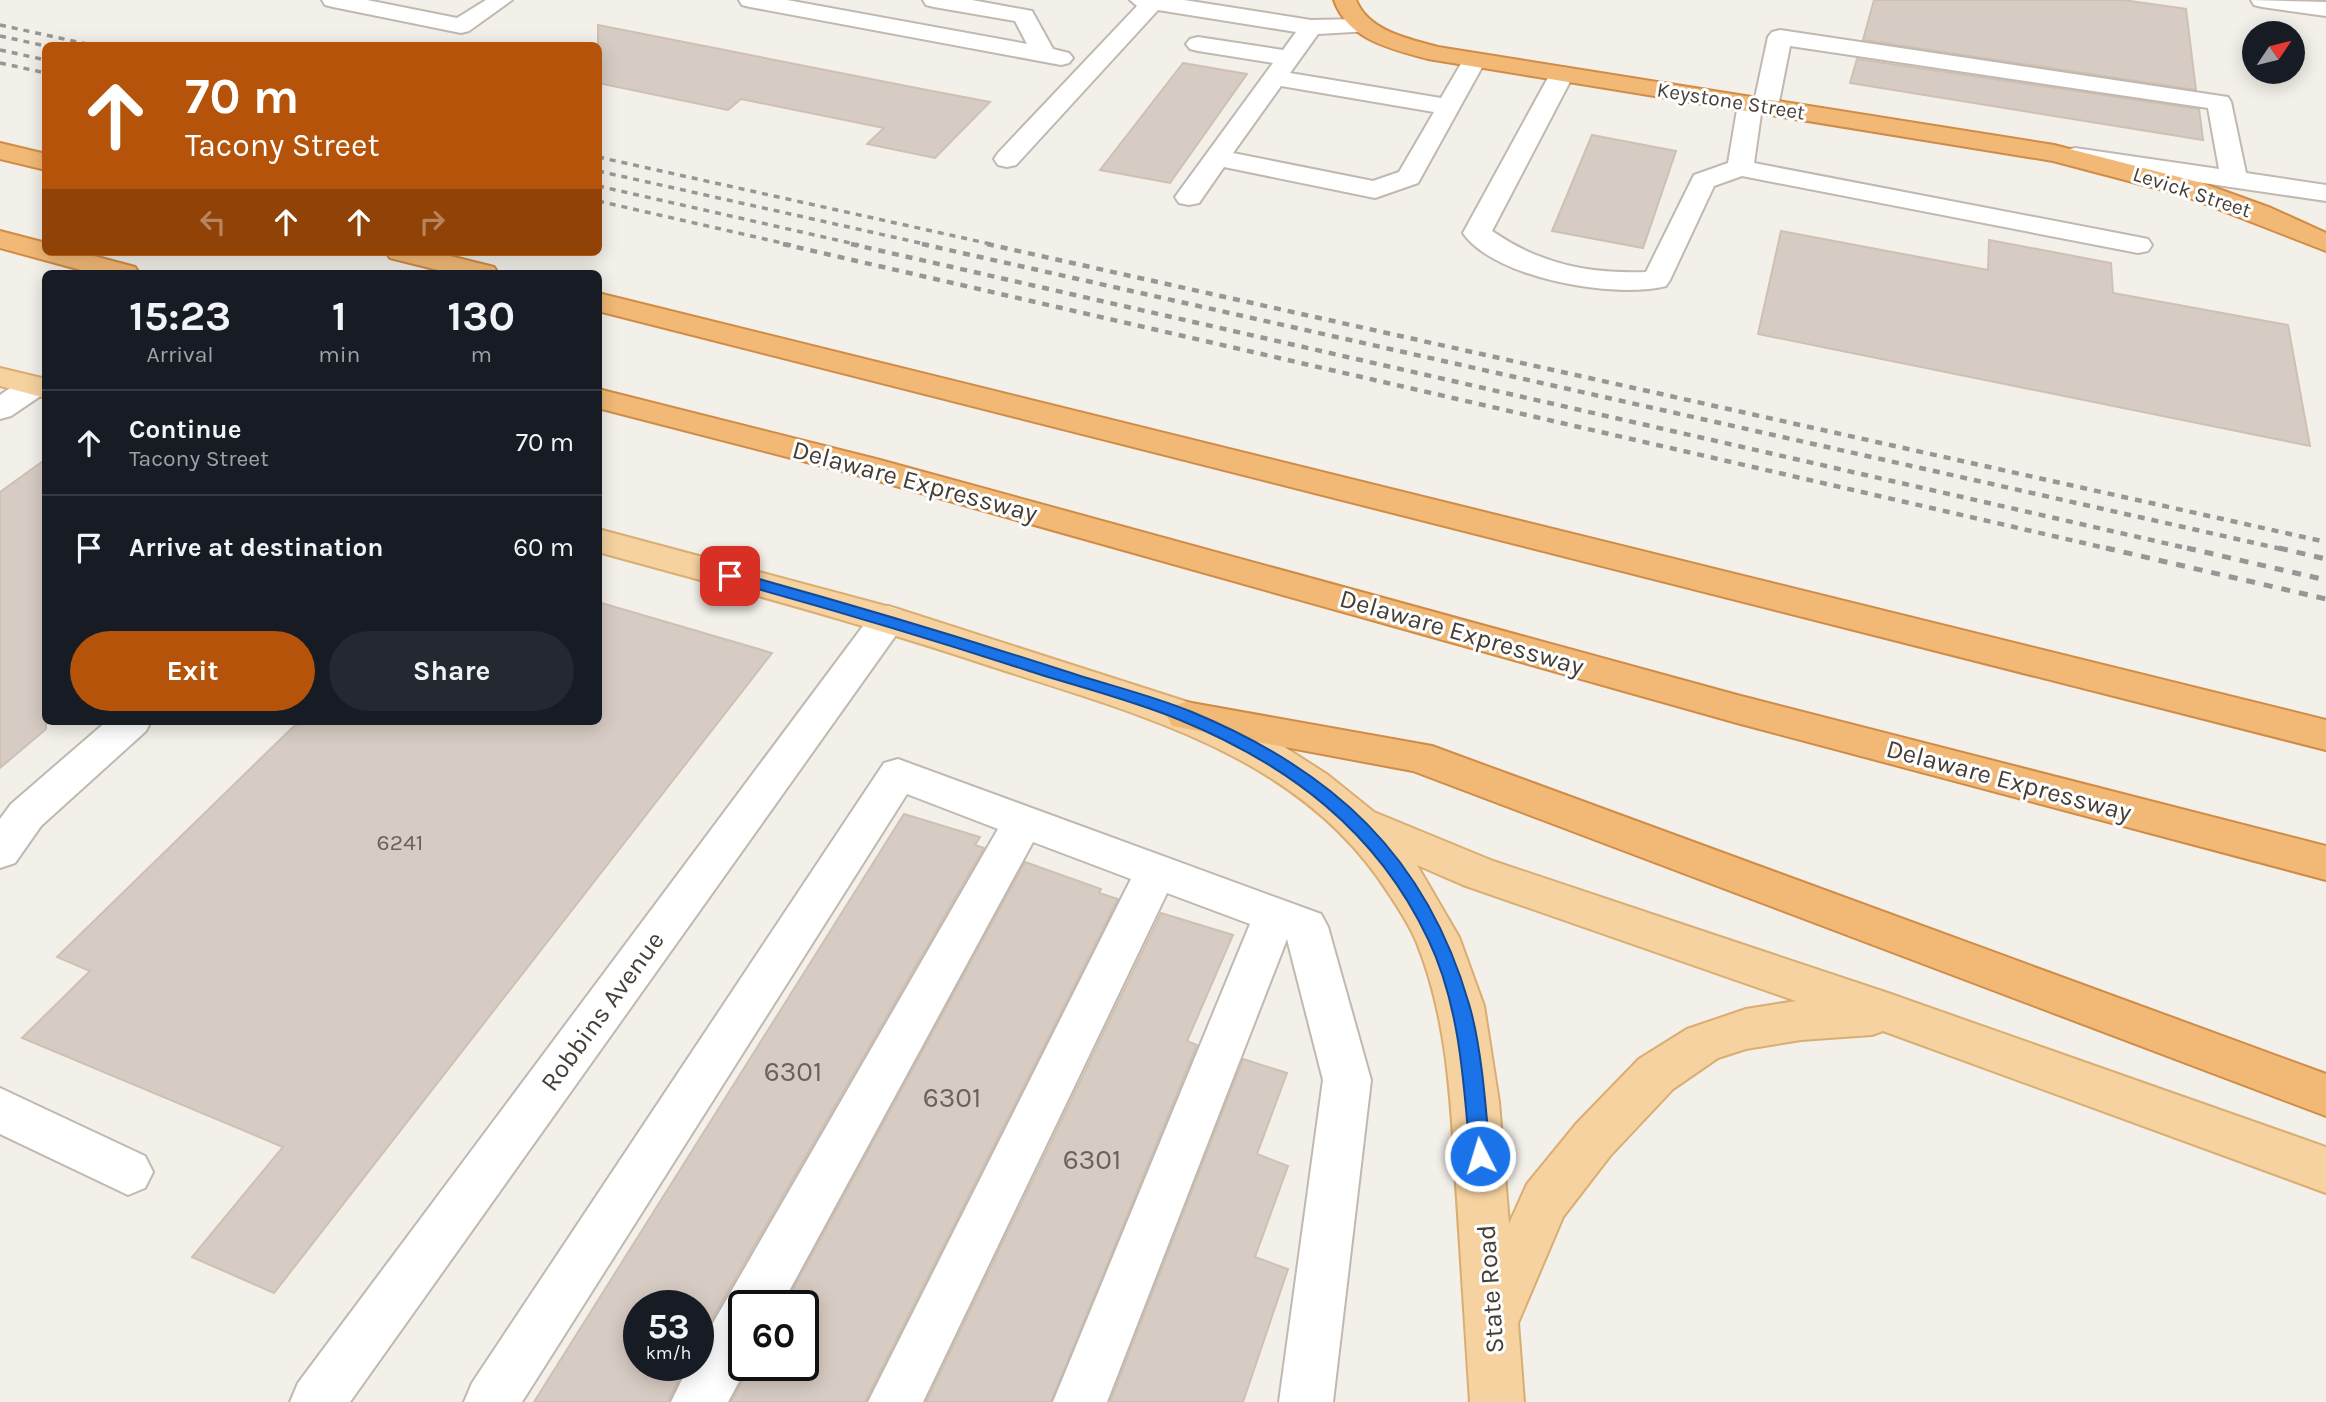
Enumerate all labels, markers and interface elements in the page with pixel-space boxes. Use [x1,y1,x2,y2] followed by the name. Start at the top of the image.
[2242,21,2305,84] north arrow
[2242,21,2305,84] map controls
[185,68,299,125] text: 70 m
[70,70,161,161] icon: ahead
[1655,77,1807,125] street label: Keystone Street
[185,127,380,164] text: Tacony Street
[2130,162,2254,222] street label: Levick Street
[194,203,232,241] icon: left
[267,203,305,241] icon: ahead
[340,203,378,241] icon: ahead
[413,203,451,241] icon: right
[129,291,231,341] text: 15:23
[332,291,347,341] text: 1
[447,291,515,341] text: 130
[146,341,214,368] text: Arrival
[318,341,360,368] text: min
[470,341,492,368] text: m
[129,414,241,445] text: Continue
[70,424,108,462] icon: ahead
[516,427,574,458] text: 70 m
[789,434,1041,529] street label: Delaware Expressway
[129,445,269,472] text: Tacony Street
[70,529,108,567] icon: arrive
[129,532,383,563] text: Arrive at destination
[513,532,574,563] text: 60 m
[700,546,760,606] pin
[711,557,749,595] icon: arrive
[1336,583,1588,682] street label: Delaware Expressway
[70,631,315,711] button: Exit
[329,631,574,711] button: Share
[1883,733,2135,828] street label: Delaware Expressway
[377,829,423,856] house number: 6241
[534,925,671,1097] street label: Robbins Avenue
[764,1055,822,1088] house number: 6301
[923,1081,981,1114] house number: 6301
[1443,1119,1517,1193] position arrow
[1063,1143,1121,1176] house number: 6301
[1471,1224,1510,1354] street label: State Road
[728,1290,819,1381] speed limit sign: 60
[647,1306,690,1347] text: 53
[646,1342,691,1364] text: km/h

